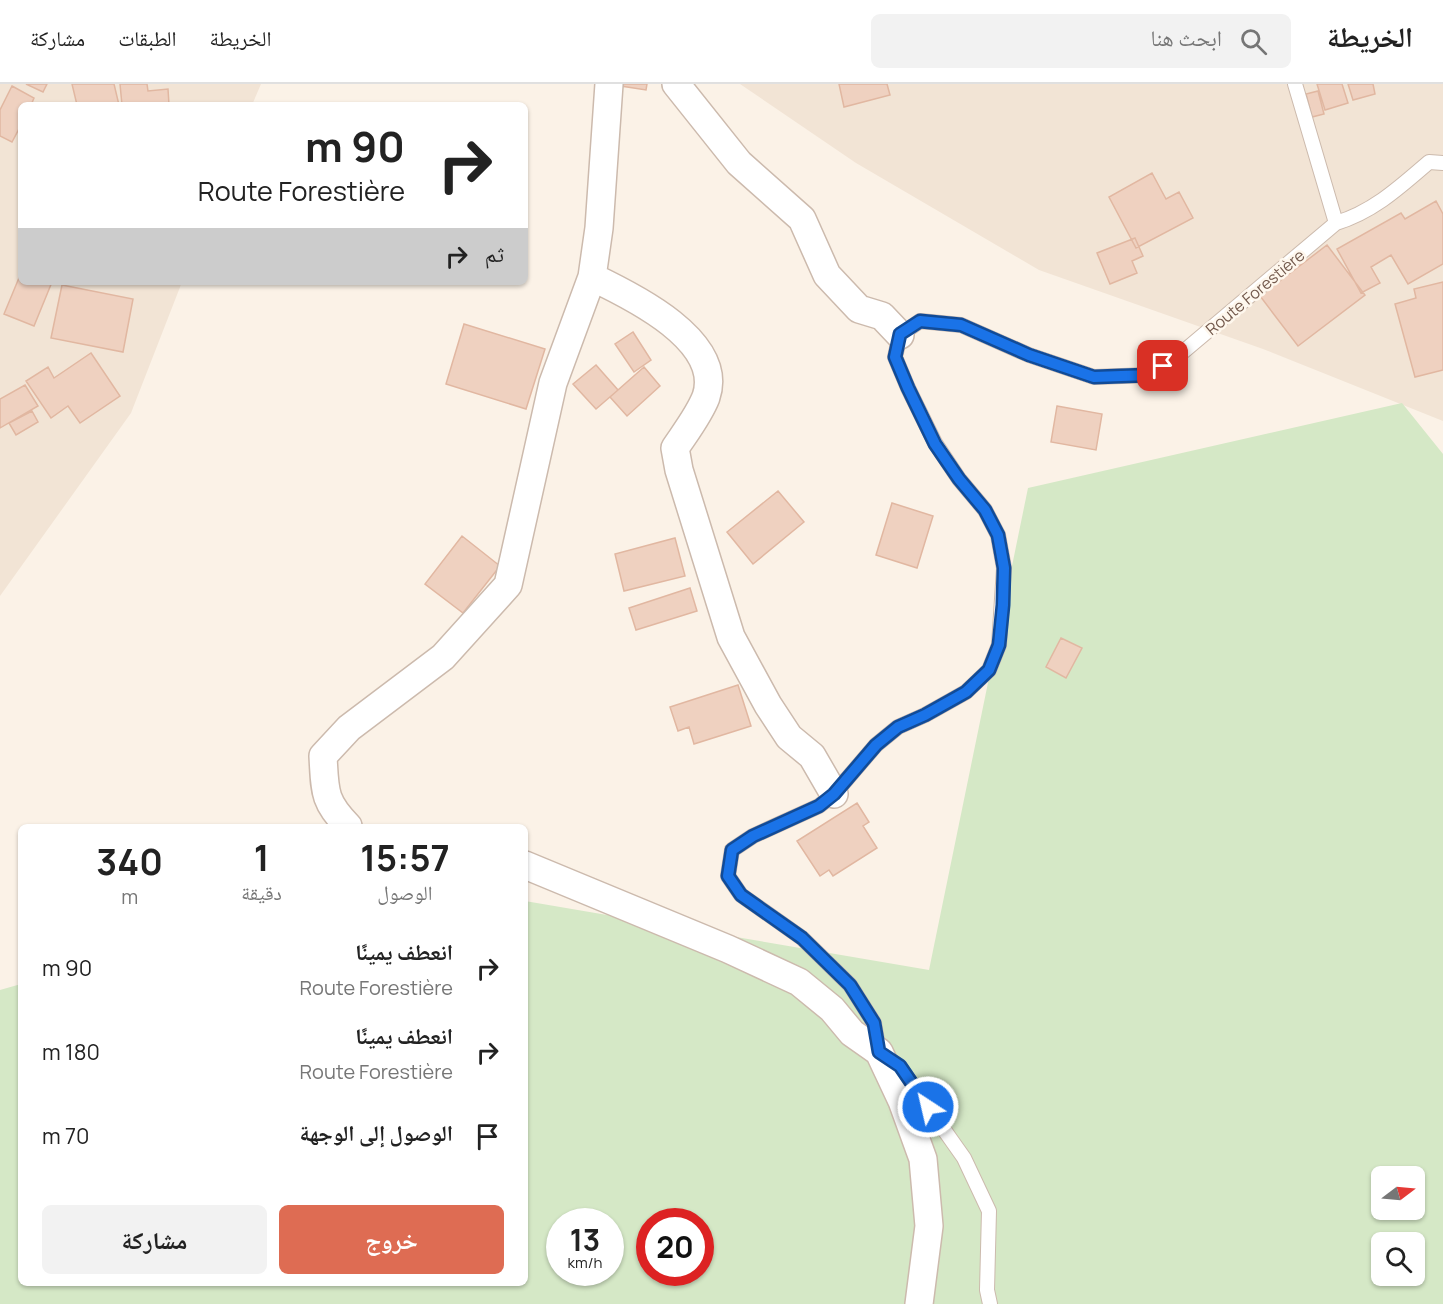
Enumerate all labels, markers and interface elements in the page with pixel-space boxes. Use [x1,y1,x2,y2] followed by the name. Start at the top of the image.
[871,14,1291,68] search box
[1327,17,1413,55] text: الخريطة
[1151,23,1222,53] text: ابحث هنا
[30,24,85,52] text: مشاركة
[118,24,177,52] text: الطبقات
[210,24,271,52] text: الخريطة
[1237,25,1270,58] icon: search
[305,117,405,175] text: 90 m
[426,126,504,204] icon: right
[198,172,405,209] text: Route Forestière
[485,239,504,269] text: ثم
[440,240,473,273] icon: right
[1201,244,1309,340] street label: Route Forestière
[1137,340,1188,391] pin
[1146,349,1179,382] icon: arrive
[254,833,269,882] text: 1
[360,833,450,882] text: 15:57
[96,837,163,886] text: 340
[241,879,282,906] text: دقيقة
[377,879,433,906] text: الوصول
[121,883,138,910] text: m
[355,937,453,967] text: انعطف يمينًا
[471,952,504,985] icon: right
[42,953,92,983] text: 90 m
[300,974,453,1001] text: Route Forestière
[355,1021,453,1051] text: انعطف يمينًا
[471,1036,504,1069] icon: right
[42,1037,100,1067] text: 180 m
[300,1058,453,1085] text: Route Forestière
[896,1075,960,1139] position arrow
[300,1118,453,1148] text: الوصول إلى الوجهة
[471,1120,504,1153] icon: arrive
[42,1121,90,1151] text: 70 m
[1371,1166,1425,1220] north arrow
[1371,1166,1425,1286] map controls
[42,1205,267,1274] button: مشاركة
[279,1205,504,1274] button: خروج
[636,1208,714,1286] speed limit sign: 20
[570,1219,600,1260] text: 13
[1371,1232,1425,1286] button: search
[568,1252,602,1273] text: km/h

